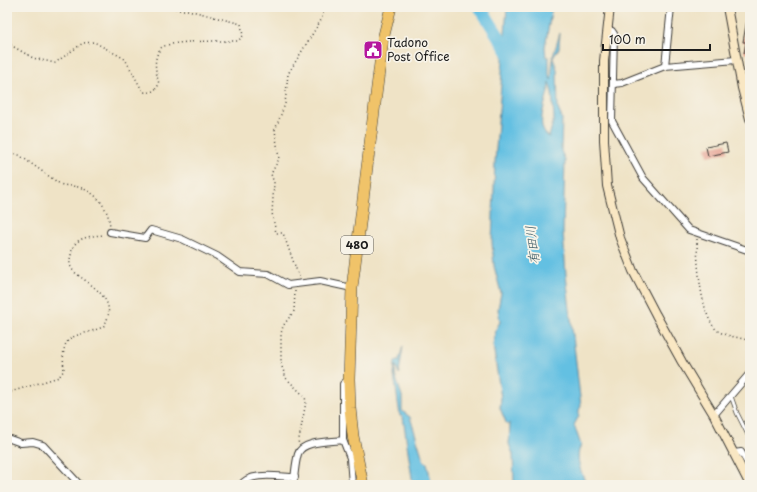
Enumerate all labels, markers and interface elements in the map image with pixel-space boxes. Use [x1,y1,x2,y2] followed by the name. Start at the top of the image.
[603,26,710,52] scale bar
[609,30,646,48] text: 100 m
[387,33,450,65] place label: Tadono Post Office
[362,39,384,61] public building icon: Tadono Post Office
[520,225,543,266] water label: 有田川
[341,236,373,254] road number: 480

